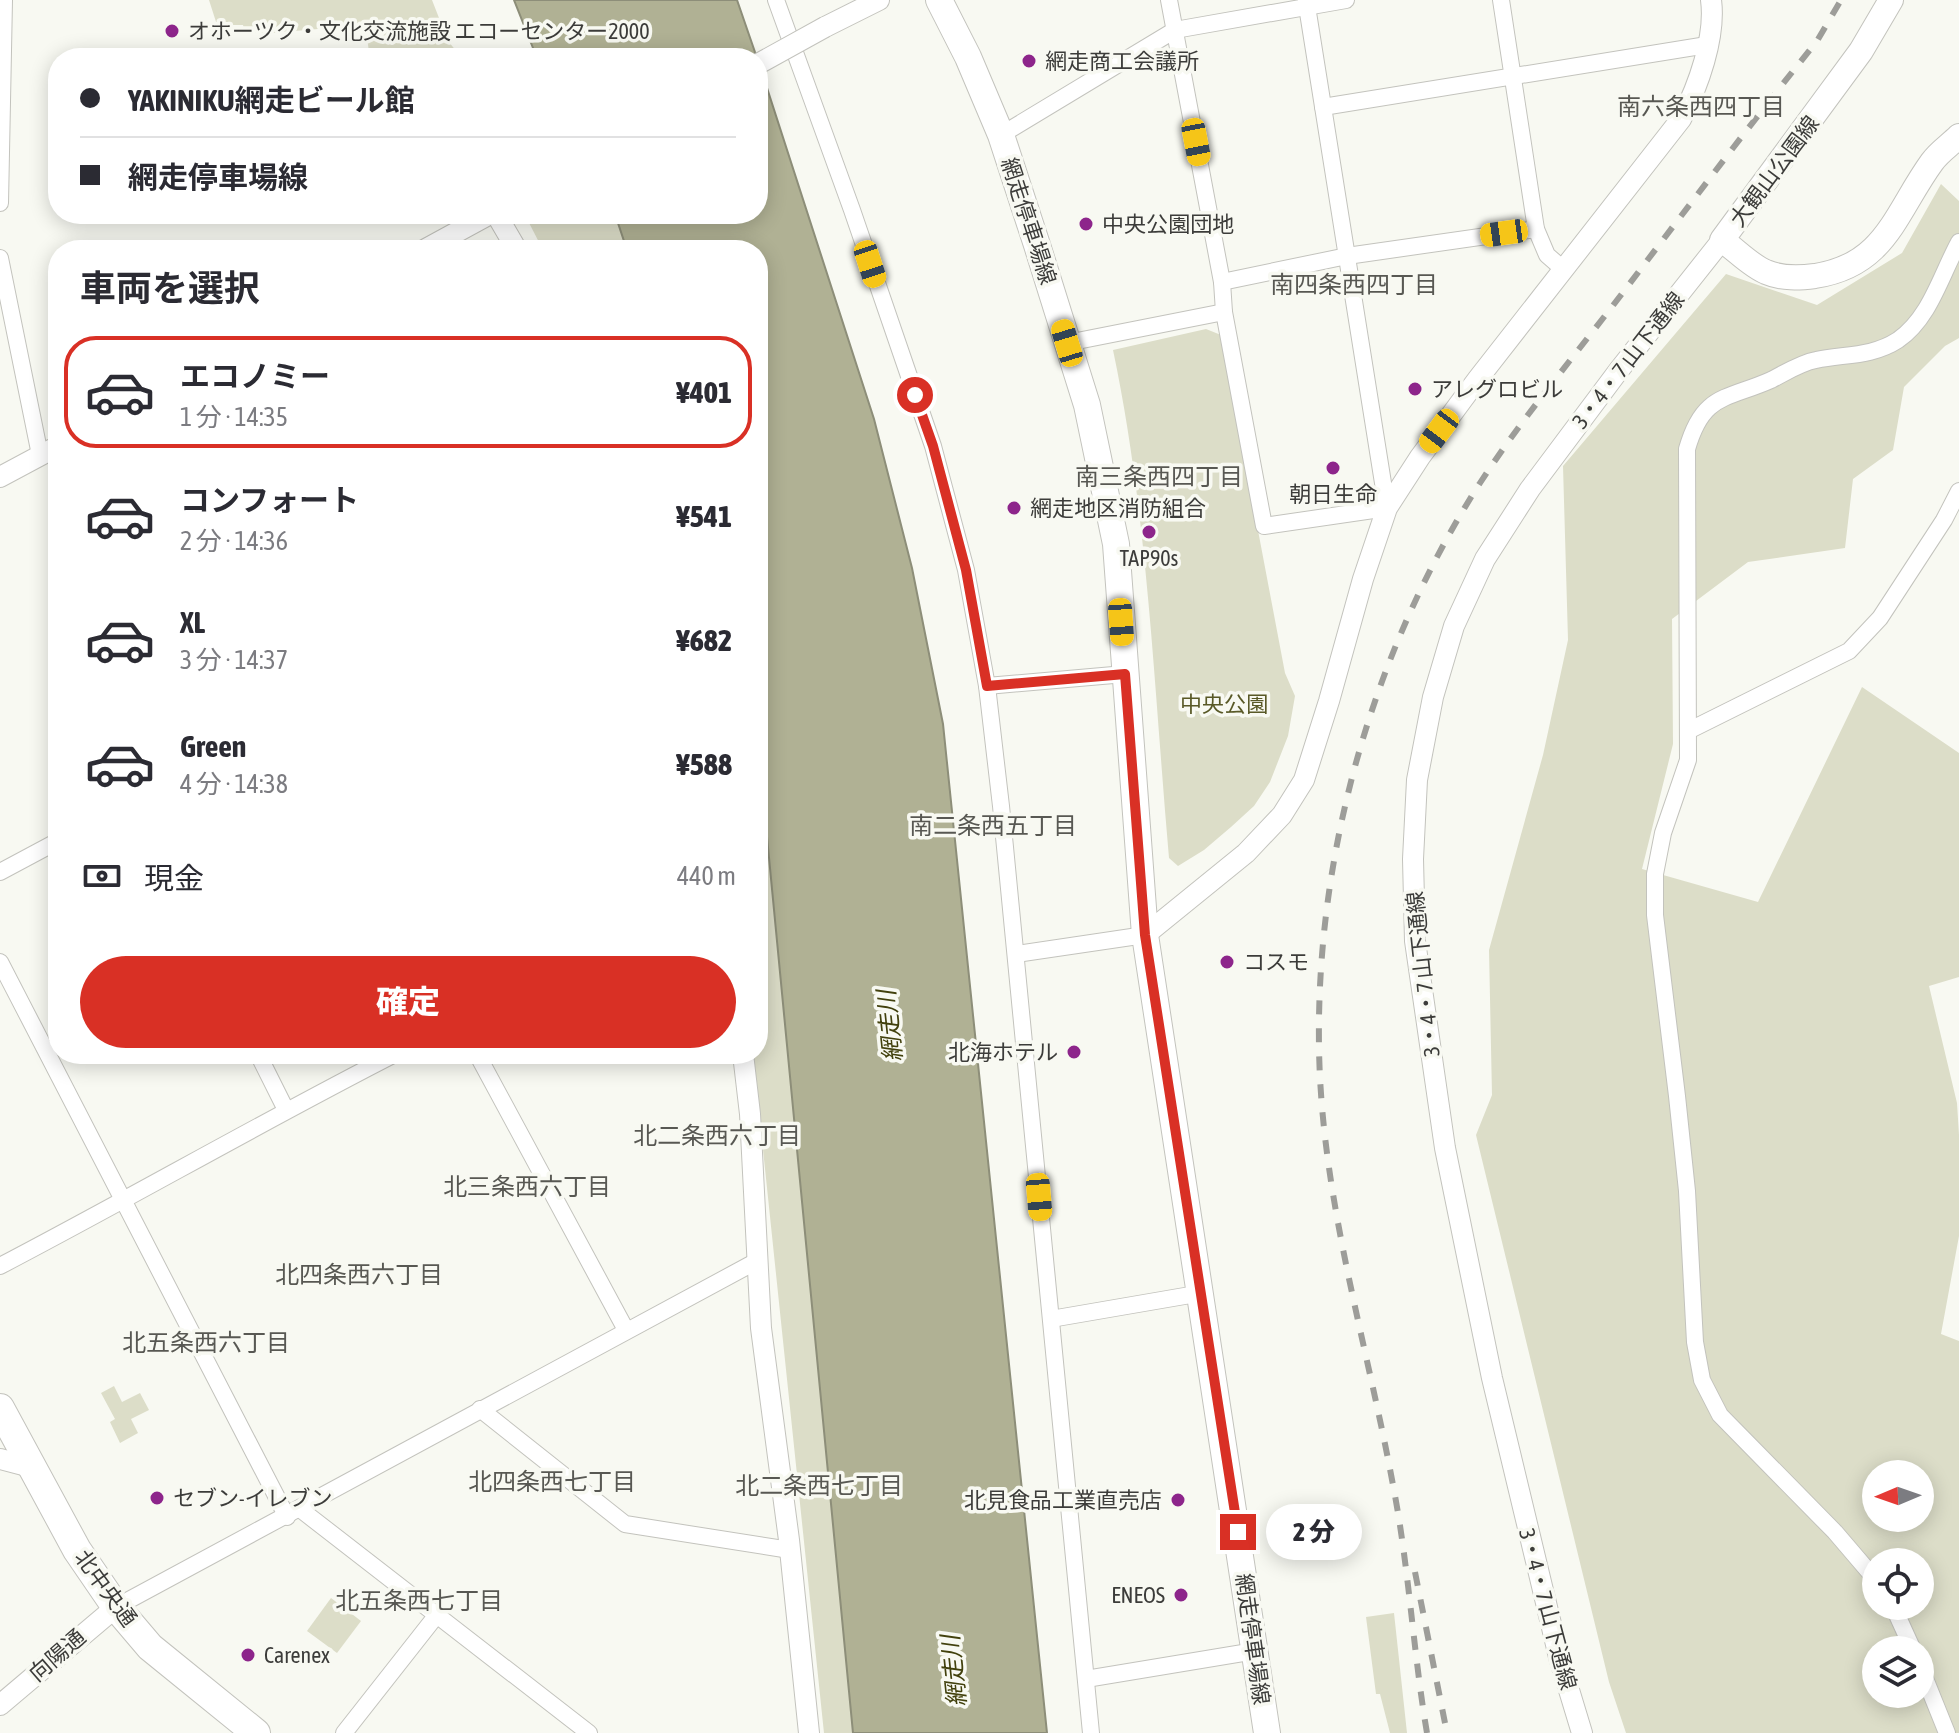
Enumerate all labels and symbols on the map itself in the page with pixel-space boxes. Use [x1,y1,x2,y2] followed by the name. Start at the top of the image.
[188,18,650,44] place label: オホーツク・文化交流施設 エコーセンター2000
[163,22,181,40] marker: オホーツク・文化交流施設 エコーセンター2000
[1045,48,1199,74] place label: 網走商工会議所
[1020,52,1038,70] marker: 網走商工会議所
[1617,93,1785,120] district label: 南六条西四丁目
[1724,110,1824,232] street label: 大観山公園線
[1180,116,1212,168] car
[996,154,1062,288] street label: 網走停車場線
[1102,211,1234,237] place label: 中央公園団地
[1077,215,1095,233] marker: 中央公園団地
[1479,218,1529,248] car
[851,237,889,291] car
[1270,271,1438,298] district label: 南四条西四丁目
[1567,287,1689,433] street label: 3・4・7 山下通線
[1049,317,1085,369] car
[1431,376,1563,402] place label: アレグロビル
[897,377,933,413] route start
[1406,380,1424,398] marker: アレグロビル
[1415,405,1463,457] car
[1324,459,1342,477] marker: 朝日生命
[1075,463,1243,490] district label: 南三条西四丁目
[1289,481,1377,507] place label: 朝日生命
[1030,495,1206,521] place label: 網走地区消防組合
[1005,499,1023,517] marker: 網走地区消防組合
[1140,523,1158,541] marker: TAP90s
[1120,545,1179,571] place label: TAP90s
[1107,597,1135,647] car
[1180,691,1268,717] park label: 中央公園
[909,812,1077,839] district label: 南二条西五丁目
[1401,890,1445,1058] street label: 3・4・7 山下通線
[1243,949,1309,975] place label: コスモ
[1218,953,1236,971] marker: コスモ
[872,986,907,1063] water label: 網走川
[948,1039,1058,1065] place label: 北海ホテル
[1065,1043,1083,1061] marker: 北海ホテル
[633,1122,801,1149] district label: 北二条西六丁目
[1025,1172,1053,1222] car
[443,1173,611,1200] district label: 北三条西六丁目
[275,1261,443,1288] district label: 北四条西六丁目
[122,1329,290,1356] district label: 北五条西六丁目
[1862,1460,1934,1532] north arrow
[468,1468,636,1495] district label: 北四条西七丁目
[735,1472,903,1499] district label: 北二条西七丁目
[173,1485,333,1511] place label: セブン-イレブン
[964,1487,1162,1513] place label: 北見食品工業直売店
[148,1489,166,1507] marker: セブン-イレブン
[1169,1491,1187,1509] marker: 北見食品工業直売店
[1266,1504,1362,1560] callout: 2 分
[1220,1514,1256,1550] route end
[1514,1525,1582,1693] street label: 3・4・7 山下通線
[70,1545,142,1631] street label: 北中央通
[1231,1572,1275,1706] street label: 網走停車場線
[1111,1582,1165,1608] place label: ENEOS
[1172,1586,1190,1604] marker: ENEOS
[335,1587,503,1614] district label: 北五条西七丁目
[24,1624,90,1686] street label: 向陽通
[936,1631,971,1708] water label: 網走川
[264,1642,330,1668] place label: Carenex
[239,1646,257,1664] marker: Carenex

